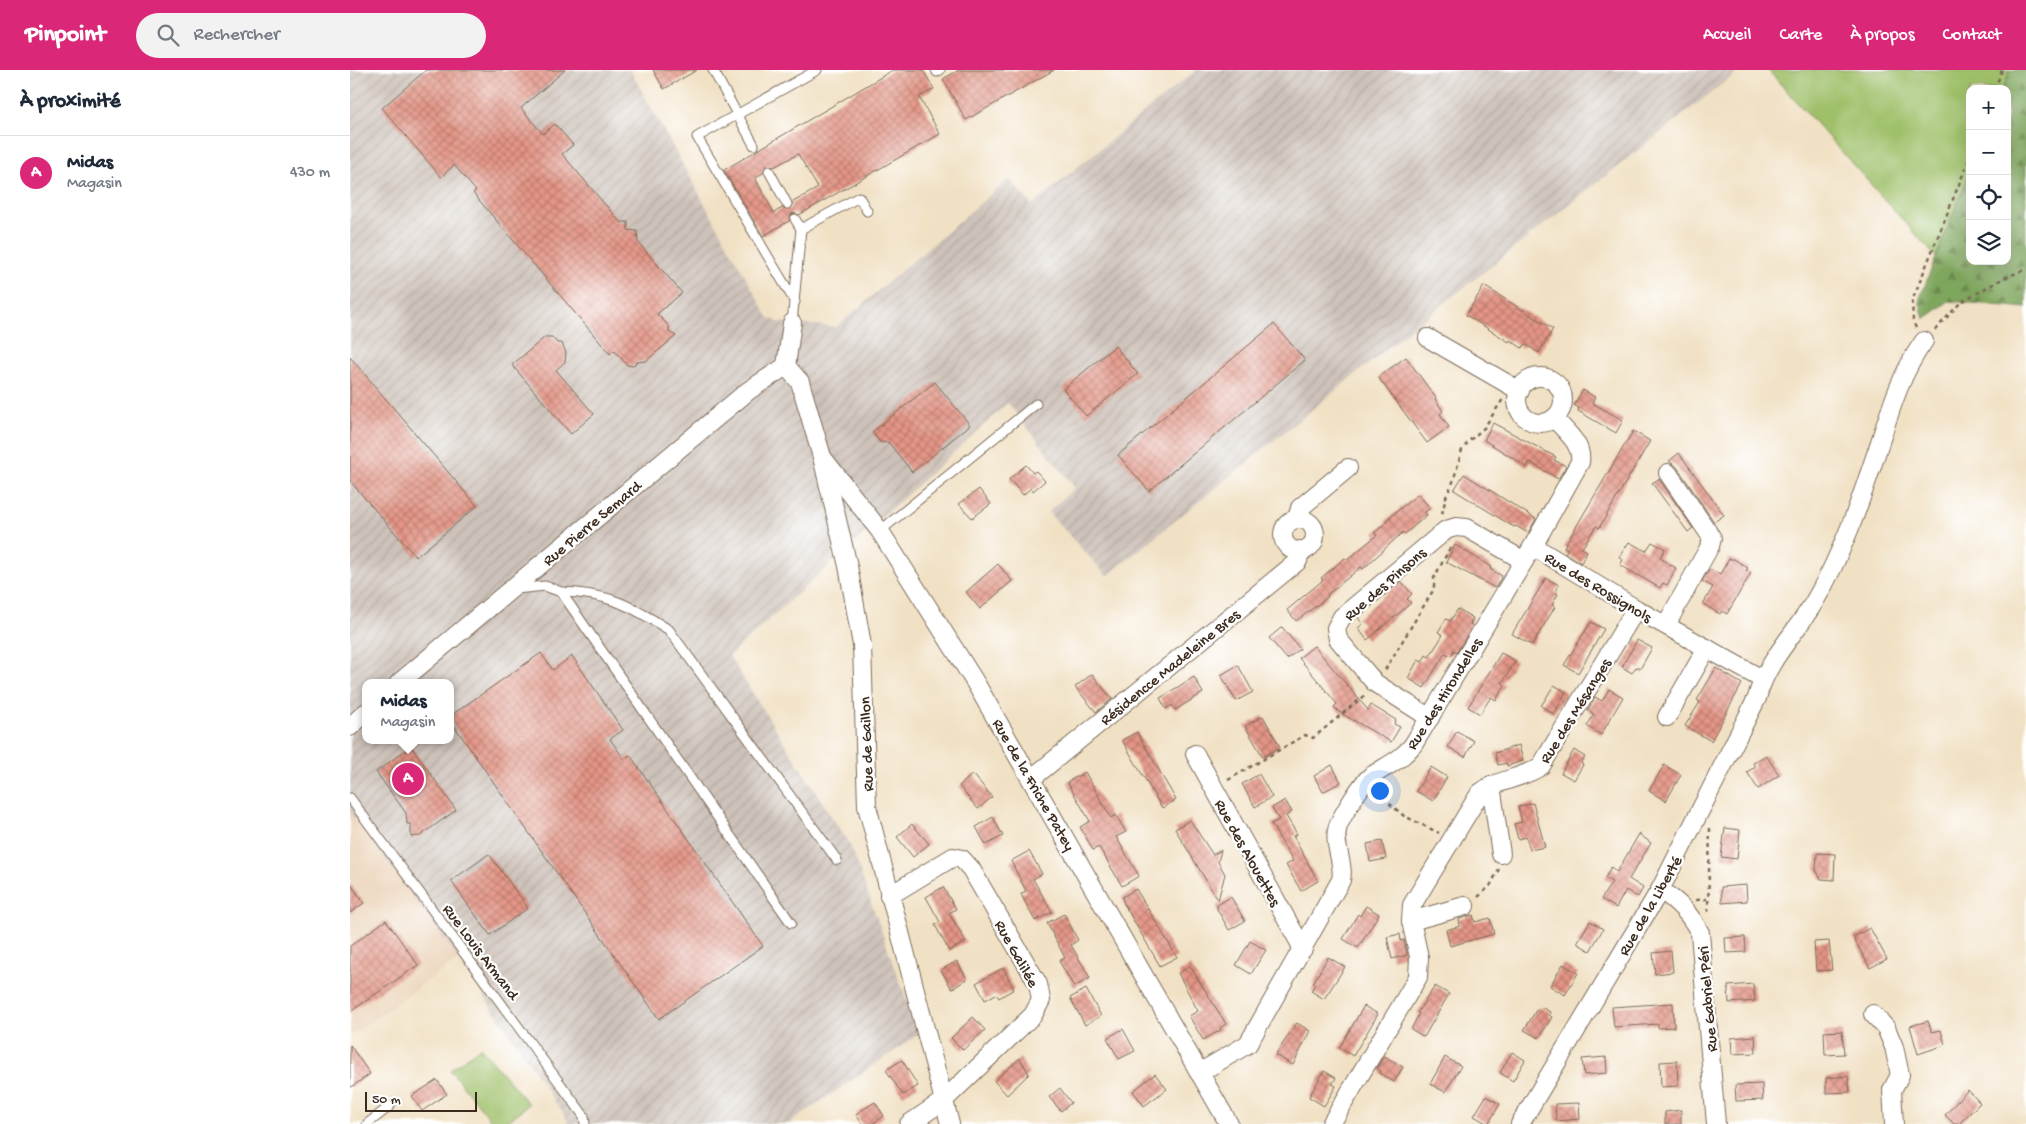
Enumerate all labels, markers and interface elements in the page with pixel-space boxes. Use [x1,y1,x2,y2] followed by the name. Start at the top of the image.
[136,13,486,58] search box
[25,21,106,50] text: Pinpoint
[154,21,182,49] icon: search
[194,24,280,47] text: Rechercher
[1703,25,1751,46] text: Accueil
[1779,25,1822,46] text: Carte
[1850,25,1915,46] text: À propos
[1943,25,2001,46] text: Contact
[1966,85,2011,265] map controls
[1966,85,2011,130] button: +
[20,90,121,115] text: À proximité
[1966,130,2011,175] button: −
[67,152,113,175] text: Midas
[31,164,41,183] text: A
[290,164,330,183] text: 430 m
[67,175,122,194] text: Magasin
[1966,175,2011,220] button: locate
[1966,220,2011,265] button: layers
[540,477,648,571] street label: Rue Pierre Semard
[1341,544,1432,627] street label: Rue des Pinsons
[1540,550,1655,629] street label: Rue des Rossignols
[1097,606,1246,731] street label: Résidencce Madeleine Bres
[1404,634,1489,754] street label: Rue des Hirondelles
[1537,655,1617,768] street label: Rue des Mésanges
[362,679,454,744] popup
[381,691,427,714] text: Midas
[857,696,880,792] street label: Rue de Gaillon
[381,714,435,733] text: Magasin
[986,716,1078,855] street label: Rue de la Friche Patey
[392,760,424,798] pin: A
[1367,778,1393,804] your location
[1209,797,1284,912] street label: Rue des Alouettes
[1616,853,1689,960] street label: Rue de la Liberté
[437,901,522,1006] street label: Rue Louis Armand
[989,918,1042,992] street label: Rue Galilée
[1695,945,1724,1052] street label: Rue Gabriel Péri
[365,1089,478,1112] scale bar
[372,1092,401,1109] text: 50 m

